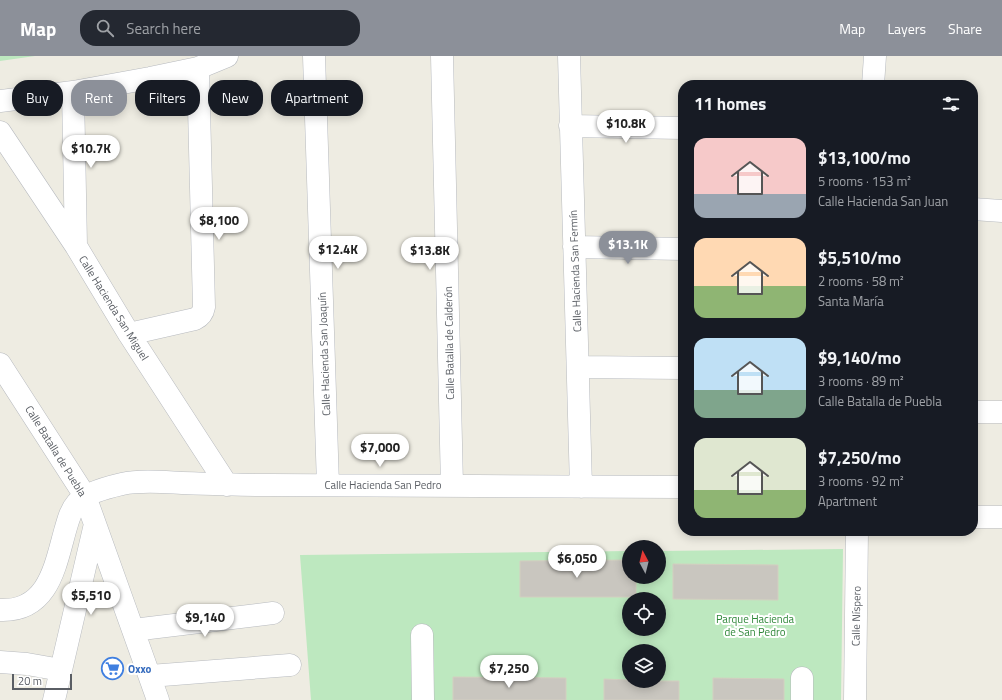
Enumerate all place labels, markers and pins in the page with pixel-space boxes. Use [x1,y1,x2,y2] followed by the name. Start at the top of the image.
[593,110,659,144] pin: $10.8K
[58,135,124,169] pin: $10.7K
[186,207,252,241] pin: $8,100
[595,231,661,265] pin: $13.1K
[305,236,371,270] pin: $12.4K
[397,237,463,271] pin: $13.8K
[347,434,413,468] pin: $7,000
[544,545,610,579] pin: $6,050
[58,582,124,616] pin: $5,510
[172,604,238,638] pin: $9,140
[476,655,542,689] pin: $7,250
[99,656,125,682] supermarket icon: Oxxo
[128,661,151,677] place label: Oxxo

